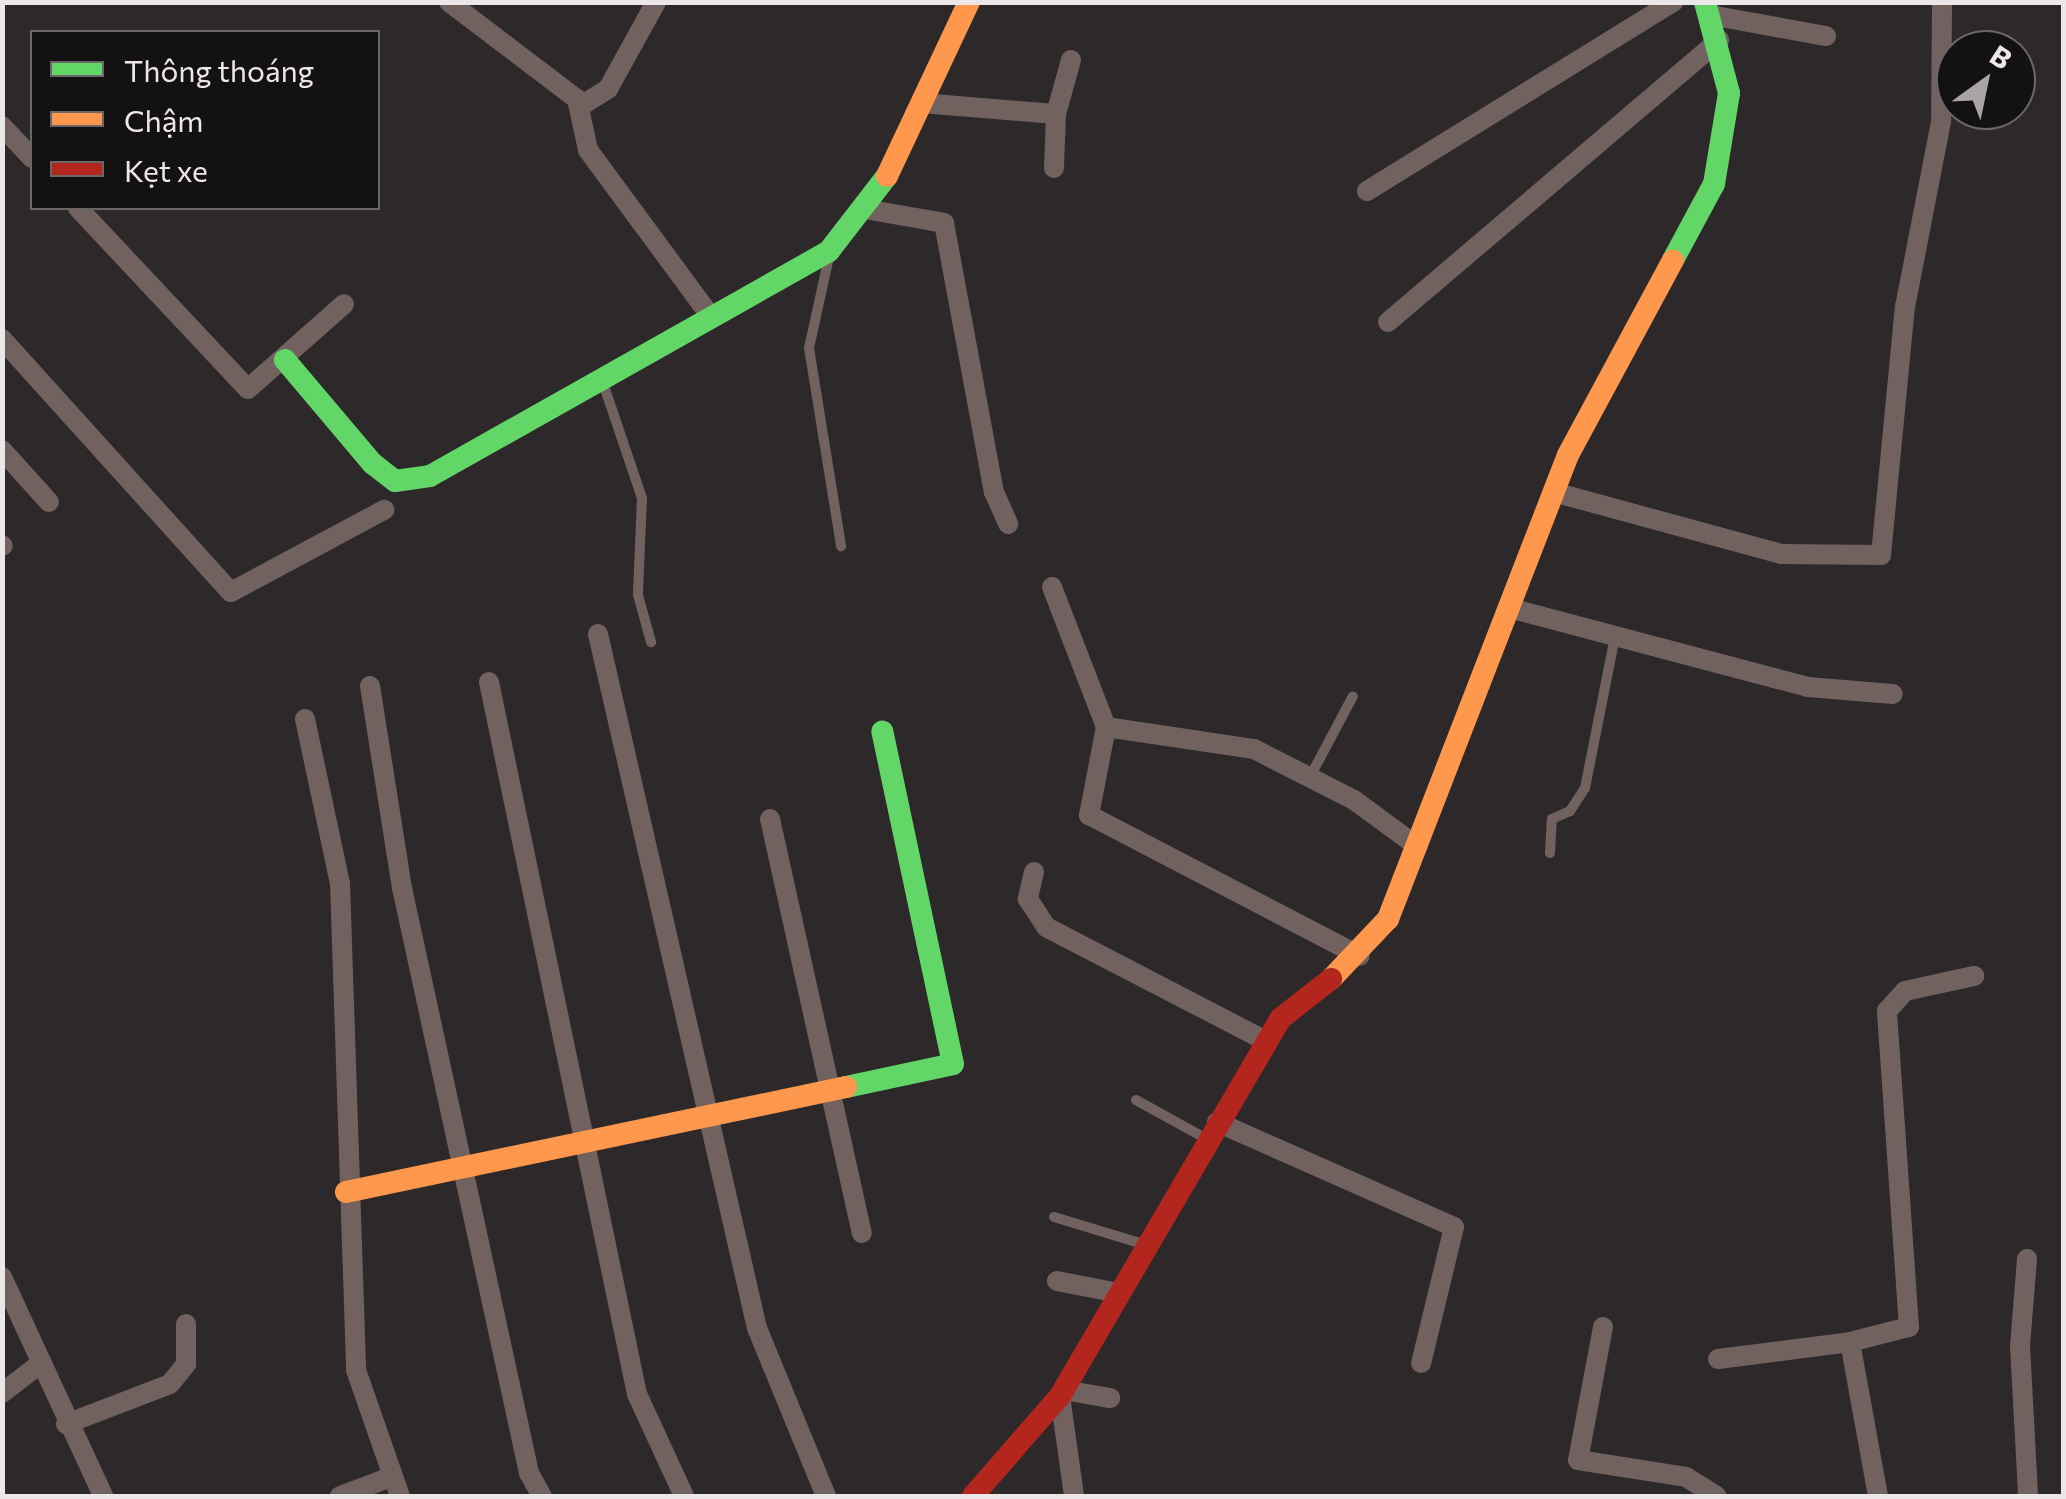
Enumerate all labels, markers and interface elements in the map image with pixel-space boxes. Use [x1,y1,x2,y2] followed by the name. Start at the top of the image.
[30,30,380,210] legend
[1936,30,2036,130] north arrow
[1984,37,2018,76] text: B
[124,51,314,88] text: Thông thoáng
[124,101,203,138] text: Chậm
[124,151,208,188] text: Kẹt xe

